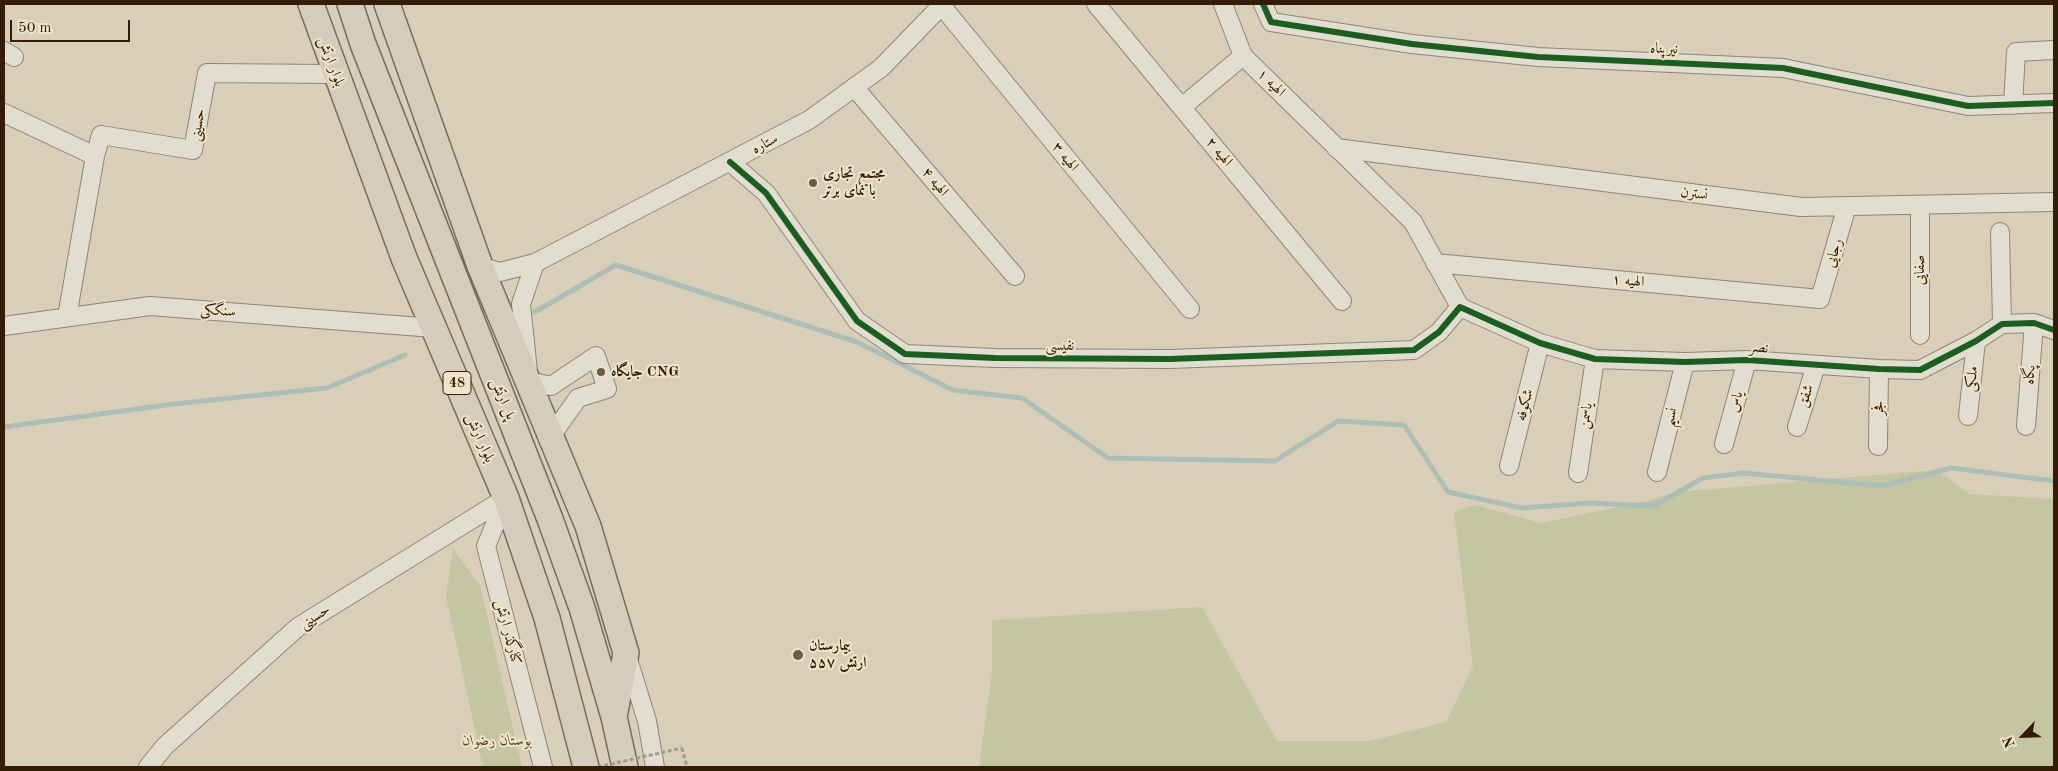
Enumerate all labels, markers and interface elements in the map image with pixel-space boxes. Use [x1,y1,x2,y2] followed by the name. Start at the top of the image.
[12,10,132,42] scale bar
[18,21,52,36] text: 50 m
[314,35,348,89] street label: بلوار ارتش
[1650,40,1678,58] street label: نیرپناه
[1253,65,1289,101] street label: الهیه ۱
[186,107,210,143] street label: حسینی
[749,130,781,158] street label: ستاره
[1202,134,1236,170] street label: الهیه ۲
[1048,139,1082,175] street label: الهیه ۳
[918,164,952,200] street label: الهیه ۴
[823,165,885,200] place label: مجتمع تجاری با نمای برتر
[807,177,819,189] marker: مجتمع تجاری با نمای برتر
[1679,183,1709,205] street label: نسترن
[1821,236,1847,270] street label: رجایی
[1911,255,1929,285] street label: صفایی
[1611,271,1645,291] street label: الهیه ۱
[200,301,236,321] street label: سنگکی
[1046,337,1074,355] street label: نفیسی
[1749,338,1769,358] street label: نصر
[611,363,679,381] place label: جایگاه CNG
[1962,365,1982,393] street label: ملکی
[2020,365,2040,385] street label: پگاه
[595,366,607,378] marker: جایگاه CNG
[443,372,471,394] road number: 48
[486,375,520,423] street label: پل ارتش
[1794,382,1818,410] street label: شفق
[1512,387,1538,423] street label: شکوفه
[1725,389,1747,415] street label: یاس
[1870,400,1888,416] street label: فجر
[1575,402,1597,430] street label: یاسمن
[1660,406,1682,428] street label: نسیم
[462,411,498,465] street label: بلوار ارتش
[491,597,525,667] street label: کنارگذر ارتش
[296,600,334,634] street label: حسینی
[809,637,866,672] place label: بیمارستان ۵۵۷ ارتش
[791,648,805,662] marker: بیمارستان ۵۵۷ ارتش
[1998,711,2048,761] north arrow
[462,732,532,750] park label: بوستان رضوان
[2001,734,2018,750] text: N

